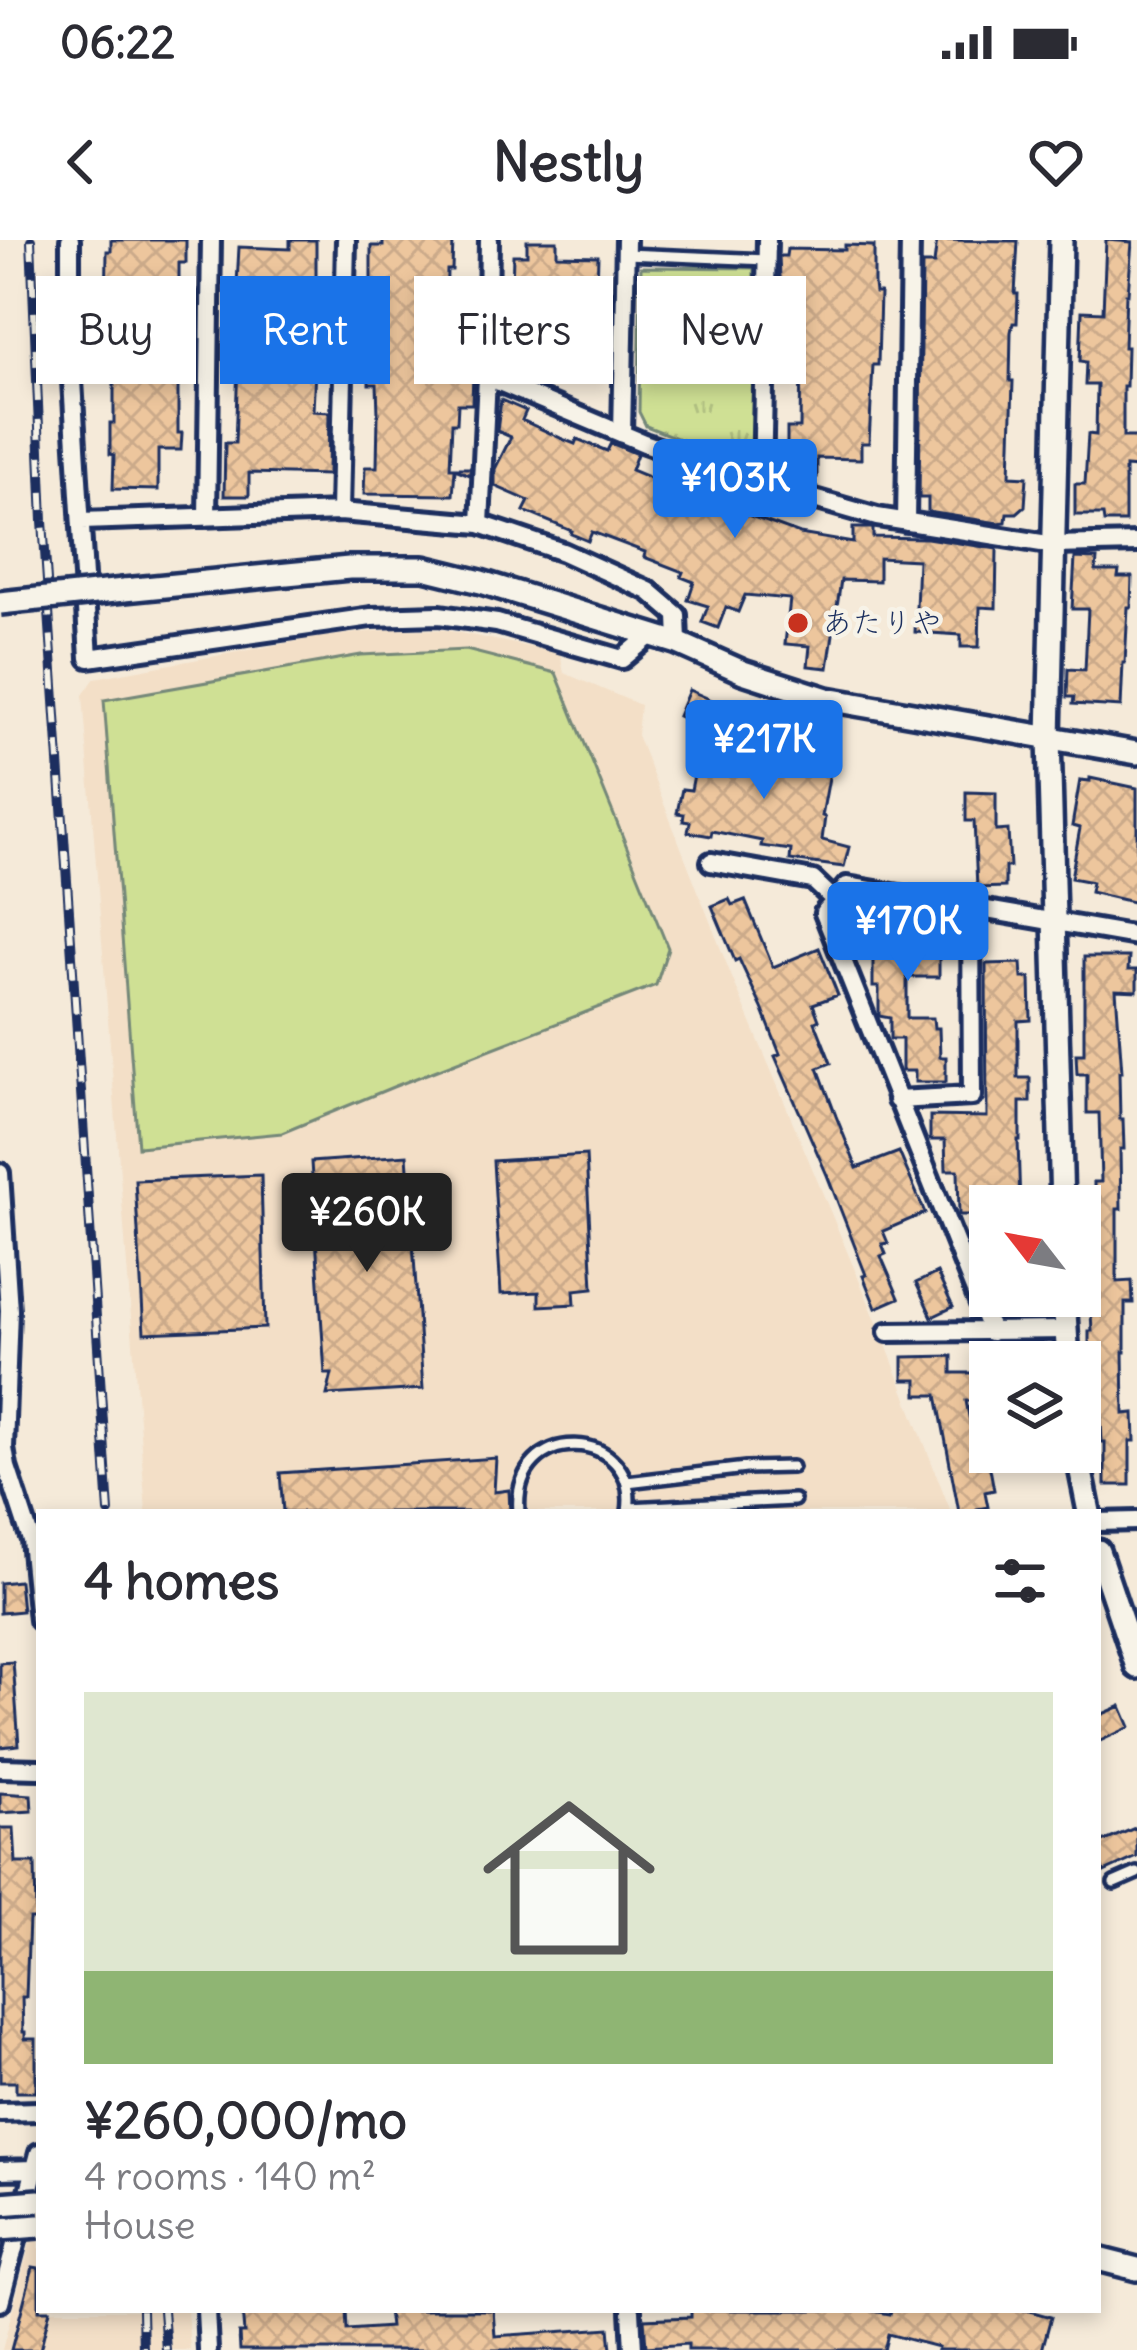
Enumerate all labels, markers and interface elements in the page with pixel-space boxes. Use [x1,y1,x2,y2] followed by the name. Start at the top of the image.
[60,14,175,70] text: 06:22
[493,128,644,196] text: Nestly
[48,129,114,195] icon: back
[1023,129,1089,195] icon: heart
[36,276,196,384] chip: Buy
[220,276,390,384] chip: Rent
[414,276,613,384] chip: Filters
[637,276,806,384] chip: New
[651,439,819,541] pin: ¥103K
[680,453,790,502] text: ¥103K
[822,603,942,641] place label: あたりや
[785,610,811,636] marker: あたりや
[680,700,848,802] pin: ¥217K
[713,714,815,763] text: ¥217K
[824,882,992,984] pin: ¥170K
[854,896,962,945] text: ¥170K
[283,1173,451,1275] pin: ¥260K
[969,1185,1101,1317] north arrow
[969,1185,1101,1473] map controls
[309,1187,425,1236] text: ¥260K
[969,1341,1101,1473] button: layers
[987,1548,1053,1614] icon: filters
[84,1549,279,1613] text: 4 homes
[461,1770,677,1986] icon: home
[84,2088,407,2152] text: ¥260,000/mo
[84,2152,376,2201] text: 4 rooms · 140 m²
[84,2201,195,2250] text: House

